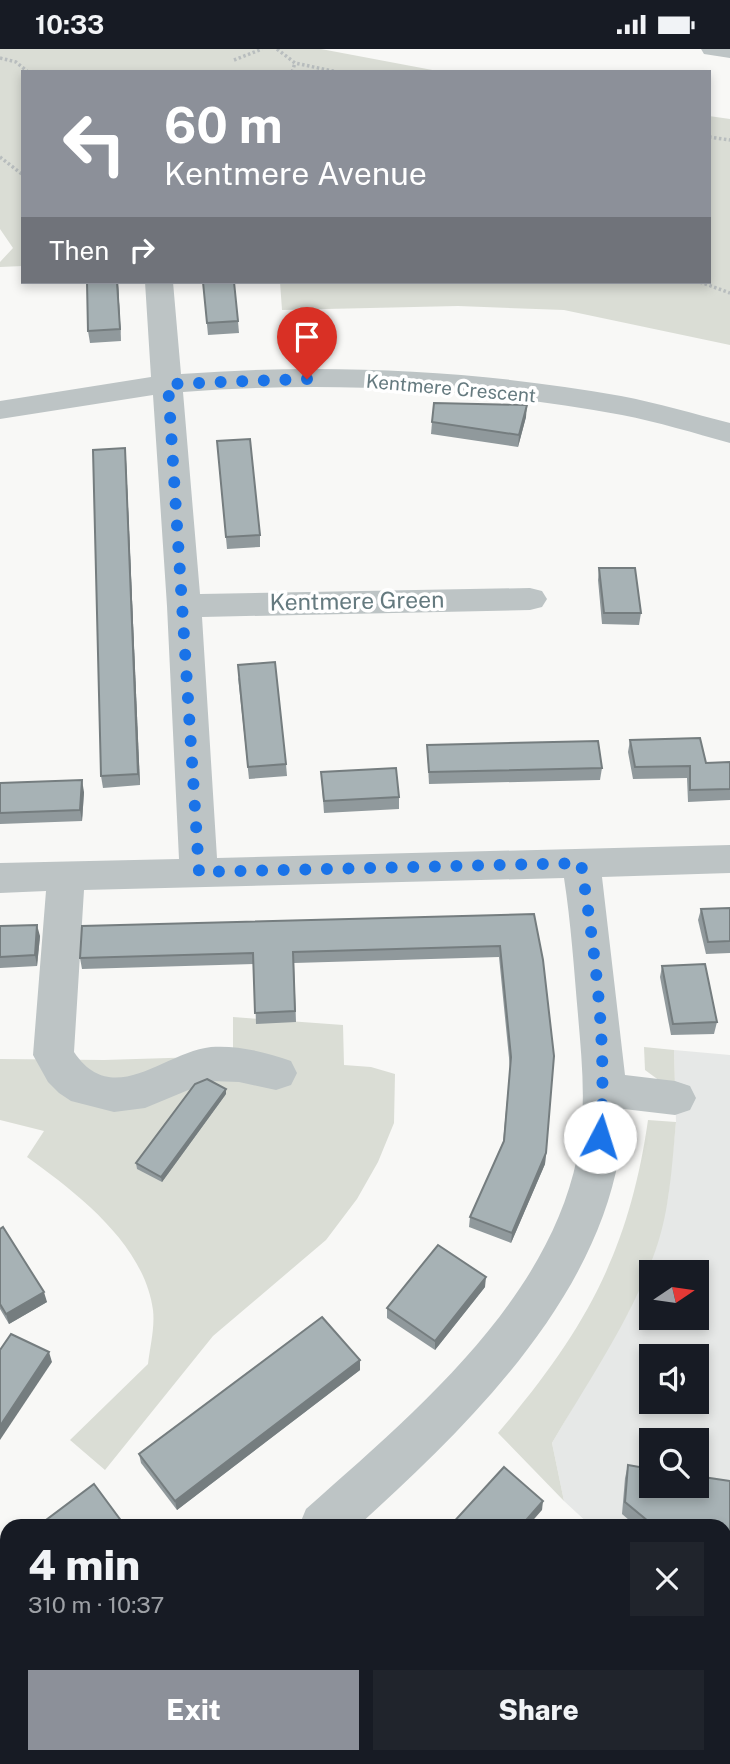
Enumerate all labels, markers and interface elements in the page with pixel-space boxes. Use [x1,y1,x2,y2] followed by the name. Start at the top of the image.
[35,9,104,40] text: 10:33
[164,96,283,154] text: 60 m
[49,98,140,189] icon: left
[164,155,427,192] text: Kentmere Avenue
[123,231,161,269] icon: right
[49,235,109,266] text: Then
[277,307,337,379] pin
[288,318,326,356] icon: arrive
[365,370,537,406] street label: Kentmere Crescent
[269,585,445,616] street label: Kentmere Green
[563,1100,637,1174] position arrow
[639,1260,709,1330] north arrow
[639,1260,709,1498] map controls
[639,1344,709,1414] button: sound
[639,1428,709,1498] button: search
[28,1540,140,1589] text: 4 min
[630,1542,704,1616] button: close
[28,1591,164,1618] text: 310 m · 10:37
[28,1670,359,1750] button: Exit
[373,1670,704,1750] button: Share

